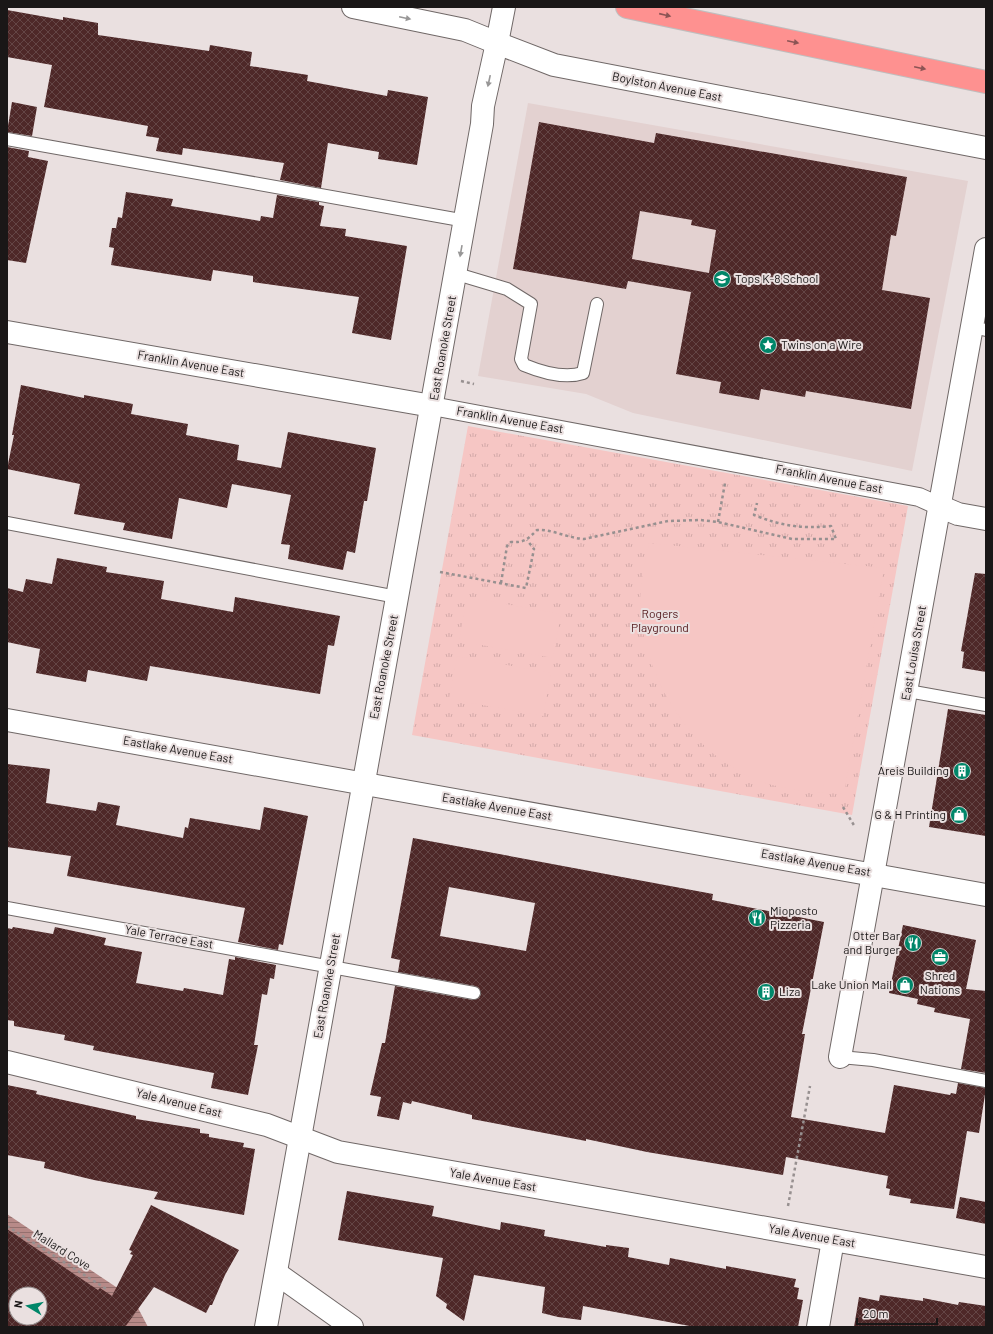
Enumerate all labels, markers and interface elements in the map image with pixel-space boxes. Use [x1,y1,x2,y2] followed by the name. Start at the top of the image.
[659,13,672,19] one-way arrow
[399,15,411,21] one-way arrow
[786,40,799,46] one-way arrow
[914,66,926,72] one-way arrow
[611,69,723,104] street label: Boylston Avenue East
[485,75,491,87] one-way arrow
[457,244,463,257] one-way arrow
[712,269,732,289] school or university icon: Tops K-8 School
[735,271,818,285] place label: Tops K-8 School
[426,294,458,401] street label: East Roanoke Street
[758,335,778,355] place icon: Twins on a Wire
[781,337,862,351] place label: Twins on a Wire
[137,347,246,379] street label: Franklin Avenue East
[456,403,565,435] street label: Franklin Avenue East
[775,461,884,495] street label: Franklin Avenue East
[898,604,928,701] street label: East Louisa Street
[631,606,689,634] park label: Rogers Playground
[366,613,400,720] street label: East Roanoke Street
[122,732,234,766] street label: Eastlake Avenue East
[952,761,972,781] building icon: Areis Building
[878,763,949,777] place label: Areis Building
[441,789,553,823] street label: Eastlake Avenue East
[949,805,969,825] shop icon: G & H Printing
[874,807,946,821] place label: G & H Printing
[760,845,872,879] street label: Eastlake Avenue East
[770,903,818,931] place label: Mioposto Pizzeria
[747,908,767,928] restaurant icon: Mioposto Pizzeria
[124,921,215,951] street label: Yale Terrace East
[843,928,901,956] place label: Otter Bar and Burger
[310,932,342,1039] street label: East Roanoke Street
[903,933,923,953] restaurant icon: Otter Bar and Burger
[930,947,950,967] office icon: Shred Nations
[920,968,960,996] place label: Shred Nations
[895,975,915,995] shop icon: Lake Union Mail
[811,977,892,991] place label: Lake Union Mail
[756,982,776,1002] building icon: Liza
[779,984,800,998] place label: Liza
[135,1085,224,1119] street label: Yale Avenue East
[449,1164,538,1194] street label: Yale Avenue East
[768,1220,857,1250] street label: Yale Avenue East
[31,1226,94,1272] street label: Mallard Cove
[8,1286,48,1326] north arrow
[11,1299,25,1309] text: N
[857,1300,937,1326] scale bar
[863,1306,889,1320] text: 20 m

